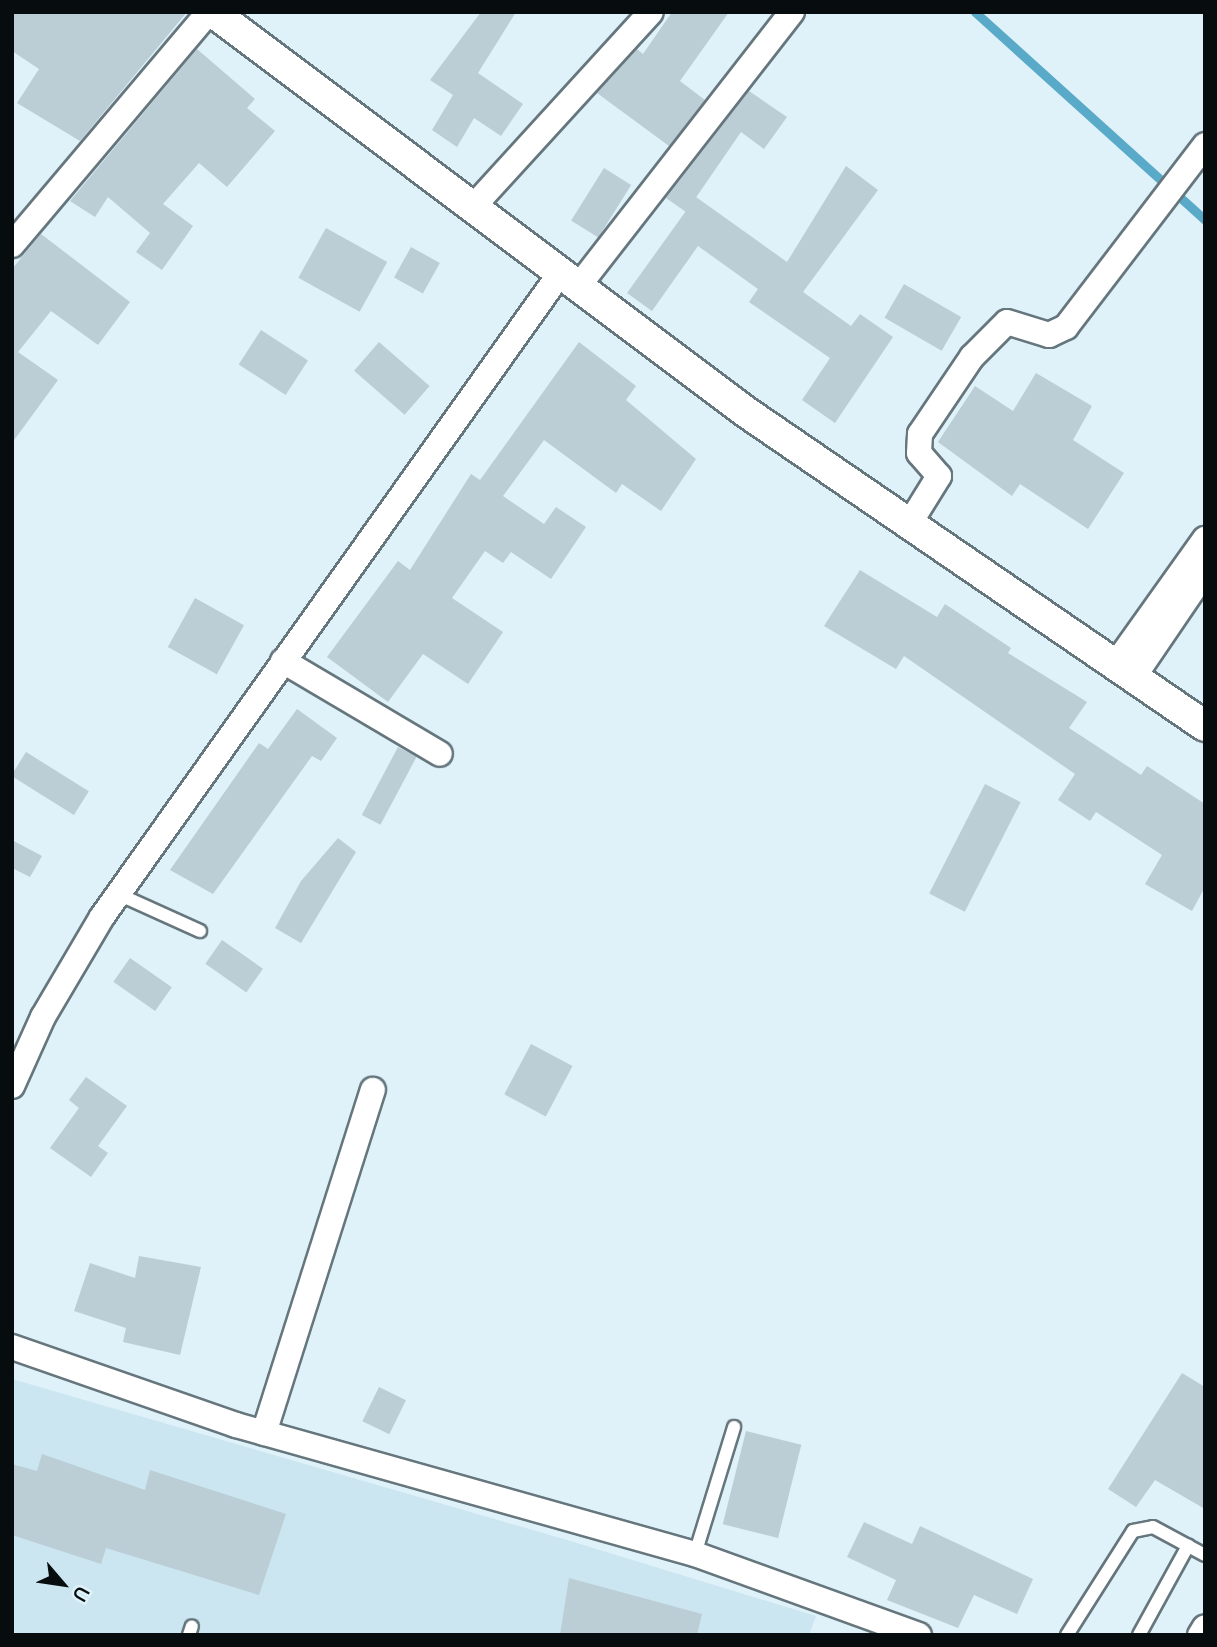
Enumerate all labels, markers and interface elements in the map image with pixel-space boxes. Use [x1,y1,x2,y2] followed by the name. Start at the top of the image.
[28,1549,98,1619] north arrow
[67,1582,96,1606] text: U

